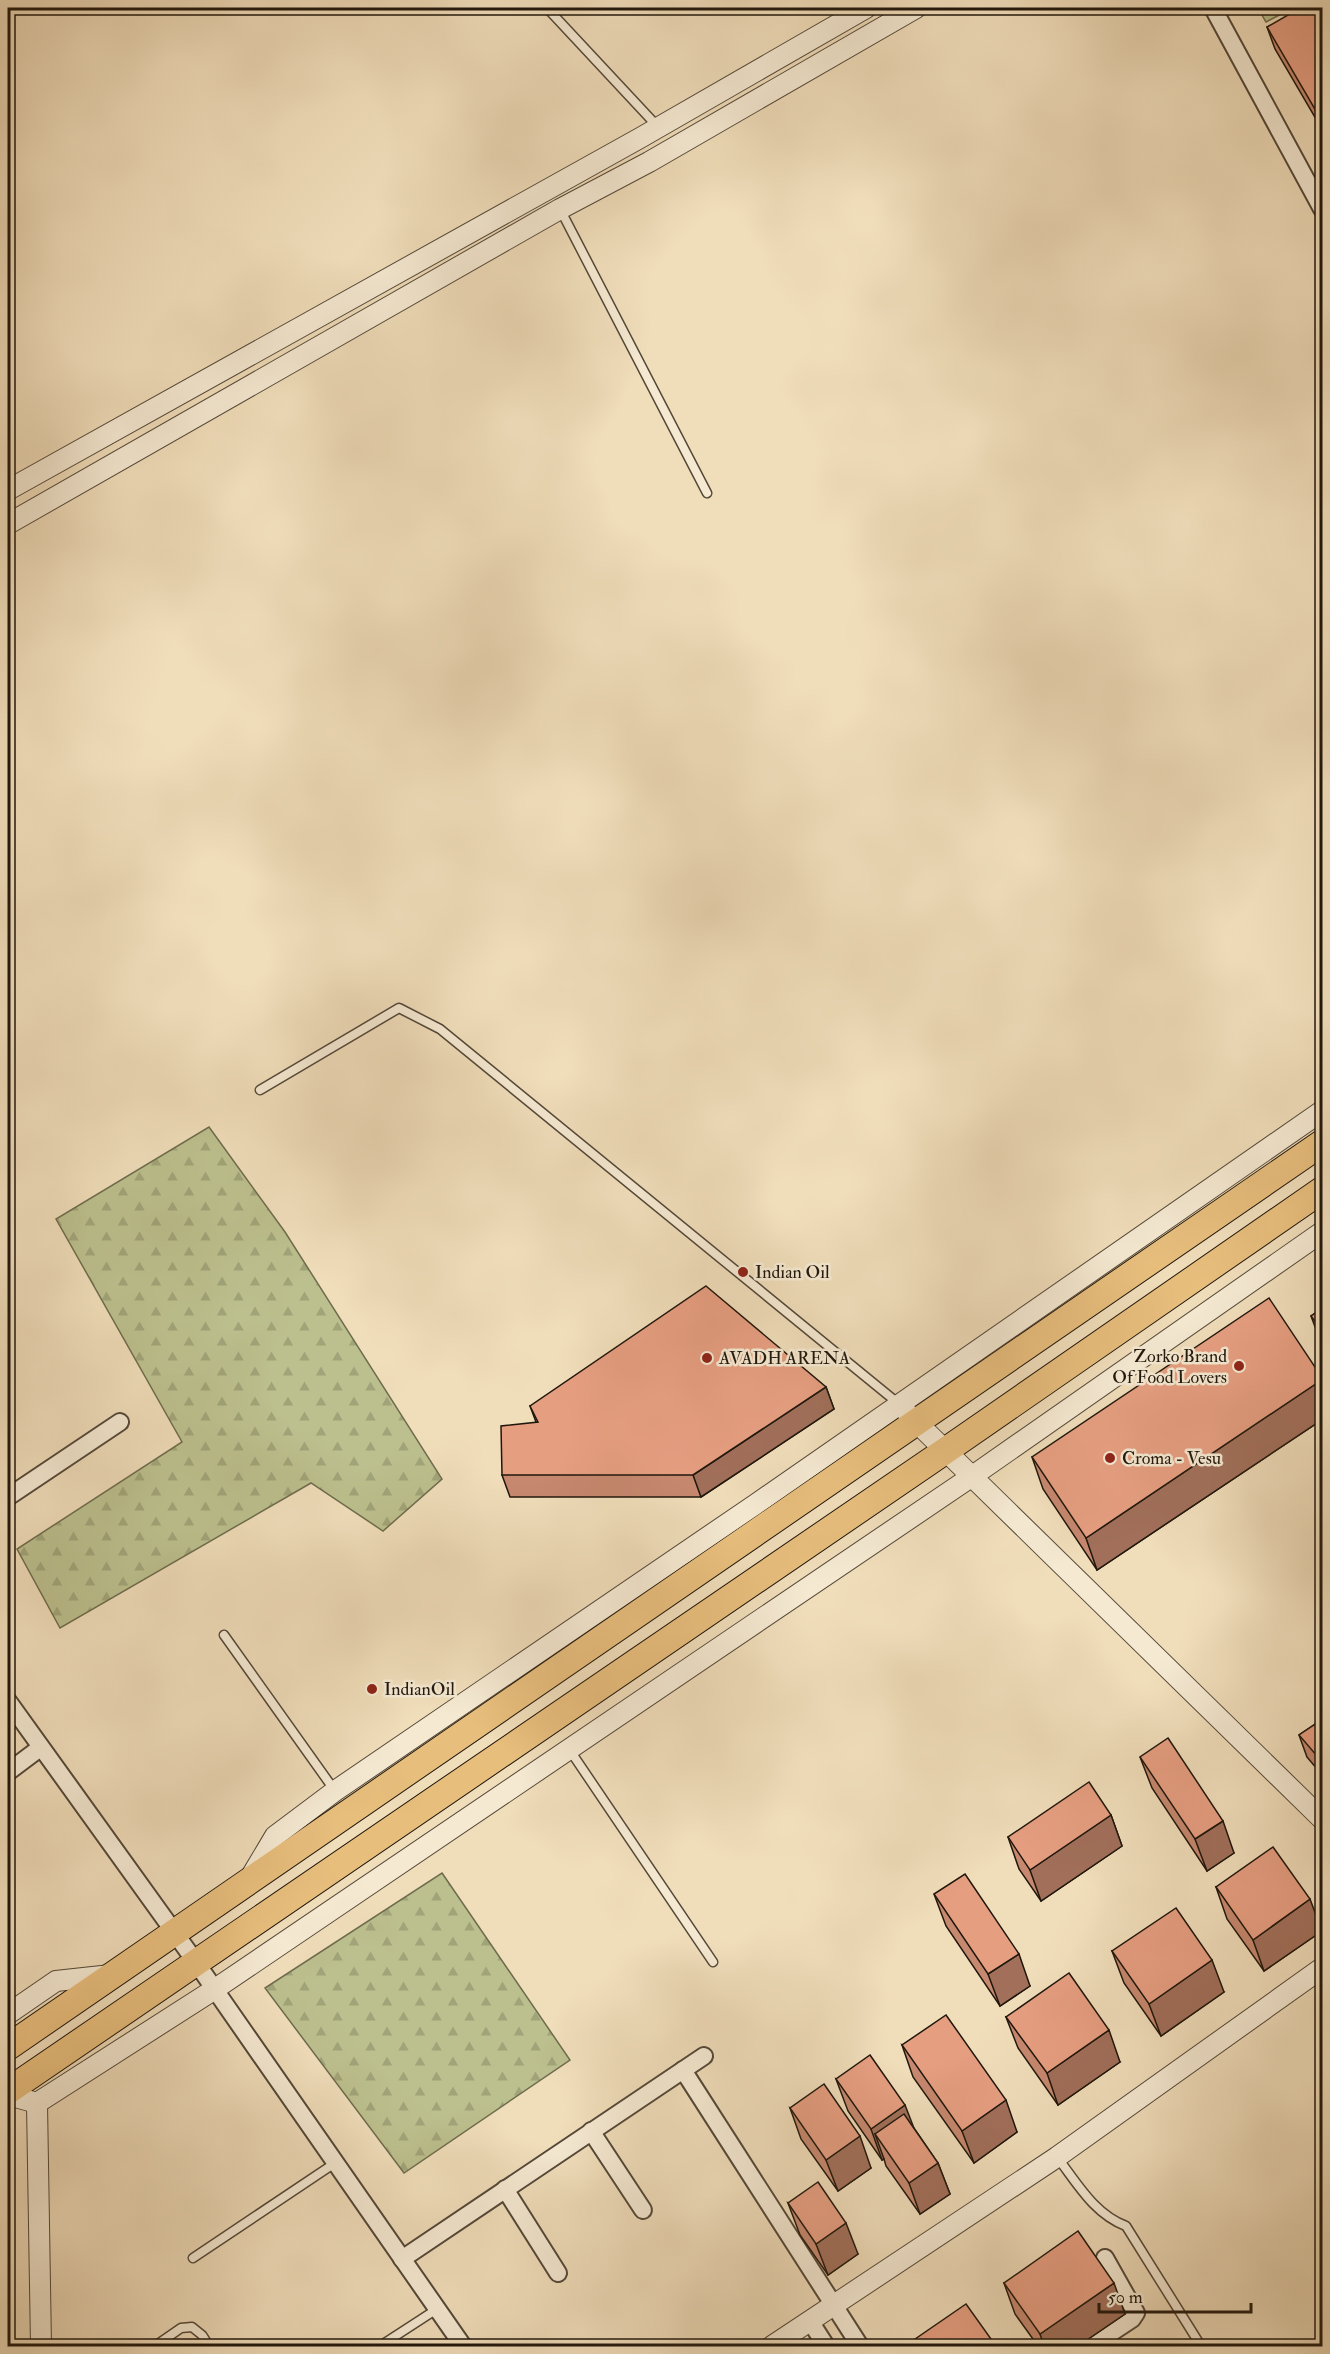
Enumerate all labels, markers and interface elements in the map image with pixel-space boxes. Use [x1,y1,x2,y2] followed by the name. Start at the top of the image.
[755,1261,830,1284] place label: Indian Oil
[736,1265,750,1279] marker: Indian Oil
[1112,1345,1227,1389] place label: Zorko Brand Of Food Lovers
[718,1347,851,1370] place label: AVADH ARENA
[700,1351,714,1365] marker: AVADH ARENA
[1232,1359,1246,1373] marker: Zorko Brand Of Food Lovers
[1122,1447,1221,1470] place label: Croma - Vesu
[1103,1451,1117,1465] marker: Croma - Vesu
[384,1678,455,1701] place label: IndianOil
[365,1682,379,1696] marker: IndianOil
[1099,2276,1250,2314] scale bar
[1108,2286,1143,2309] text: 50 m

